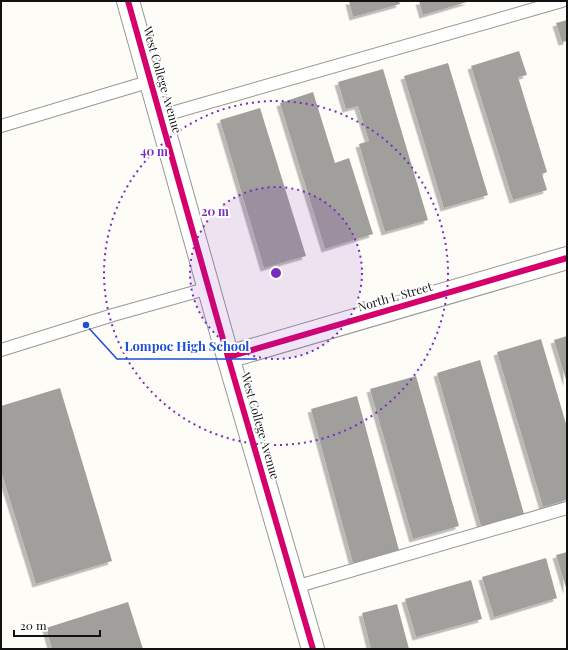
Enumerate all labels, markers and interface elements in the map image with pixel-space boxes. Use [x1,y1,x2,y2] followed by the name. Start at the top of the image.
[140,23,186,135] street label: West College Avenue
[140,143,168,159] text: 40 m
[201,203,229,219] text: 20 m
[269,266,283,280] centre of rings
[356,278,435,314] street label: North L Street
[117,334,257,359] callout: Lompoc High School
[125,337,249,354] text: Lompoc High School
[238,369,284,481] street label: West College Avenue
[14,612,100,638] scale bar
[20,617,47,633] text: 20 m

